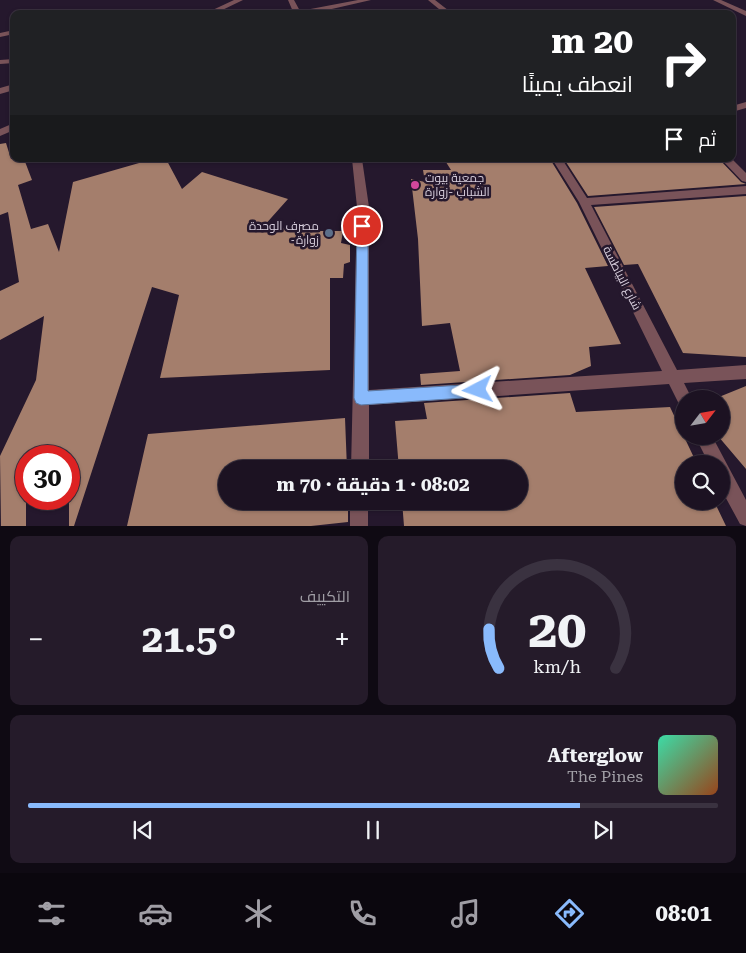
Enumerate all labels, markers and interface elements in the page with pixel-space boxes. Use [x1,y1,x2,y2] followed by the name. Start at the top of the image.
[551,21,633,62] text: 20 m
[651,30,716,95] icon: right
[522,72,633,97] text: انعطف يمينًا
[660,125,688,153] icon: arrive
[698,128,716,151] text: ثم
[425,171,490,199] place label: جمعية بيوت الشباب -زوارة
[409,179,421,191] marker: جمعية بيوت الشباب -زوارة
[341,205,383,247] pin
[348,212,376,240] icon: arrive
[249,219,319,247] place label: مصرف الوحدة -زوارة
[323,227,335,239] marker: مصرف الوحدة -زوارة
[599,244,644,313] street label: شارع البياطسة
[451,363,503,415] position arrow
[675,390,730,445] north arrow
[675,390,730,510] map controls
[15,445,80,510] speed limit sign: 30
[675,455,730,510] button: search
[276,473,470,496] text: 08:02 · 1 دقيقة · 70 m
[300,587,350,606] text: التكييف
[528,599,586,660] text: 20
[142,617,236,661] text: 21.5°
[28,623,44,656] text: −
[334,623,350,656] text: +
[533,656,581,677] text: km/h
[547,744,643,767] text: Afterglow
[567,767,643,786] text: The Pines
[129,816,157,844] icon: previous
[359,816,387,844] icon: pause
[589,816,617,844] icon: next
[34,896,69,931] icon: filters
[138,896,173,931] icon: car
[241,896,276,931] icon: climate
[345,896,380,931] icon: phone
[448,896,483,931] icon: music
[552,896,587,931] icon: directions
[656,901,712,926] text: 08:01

